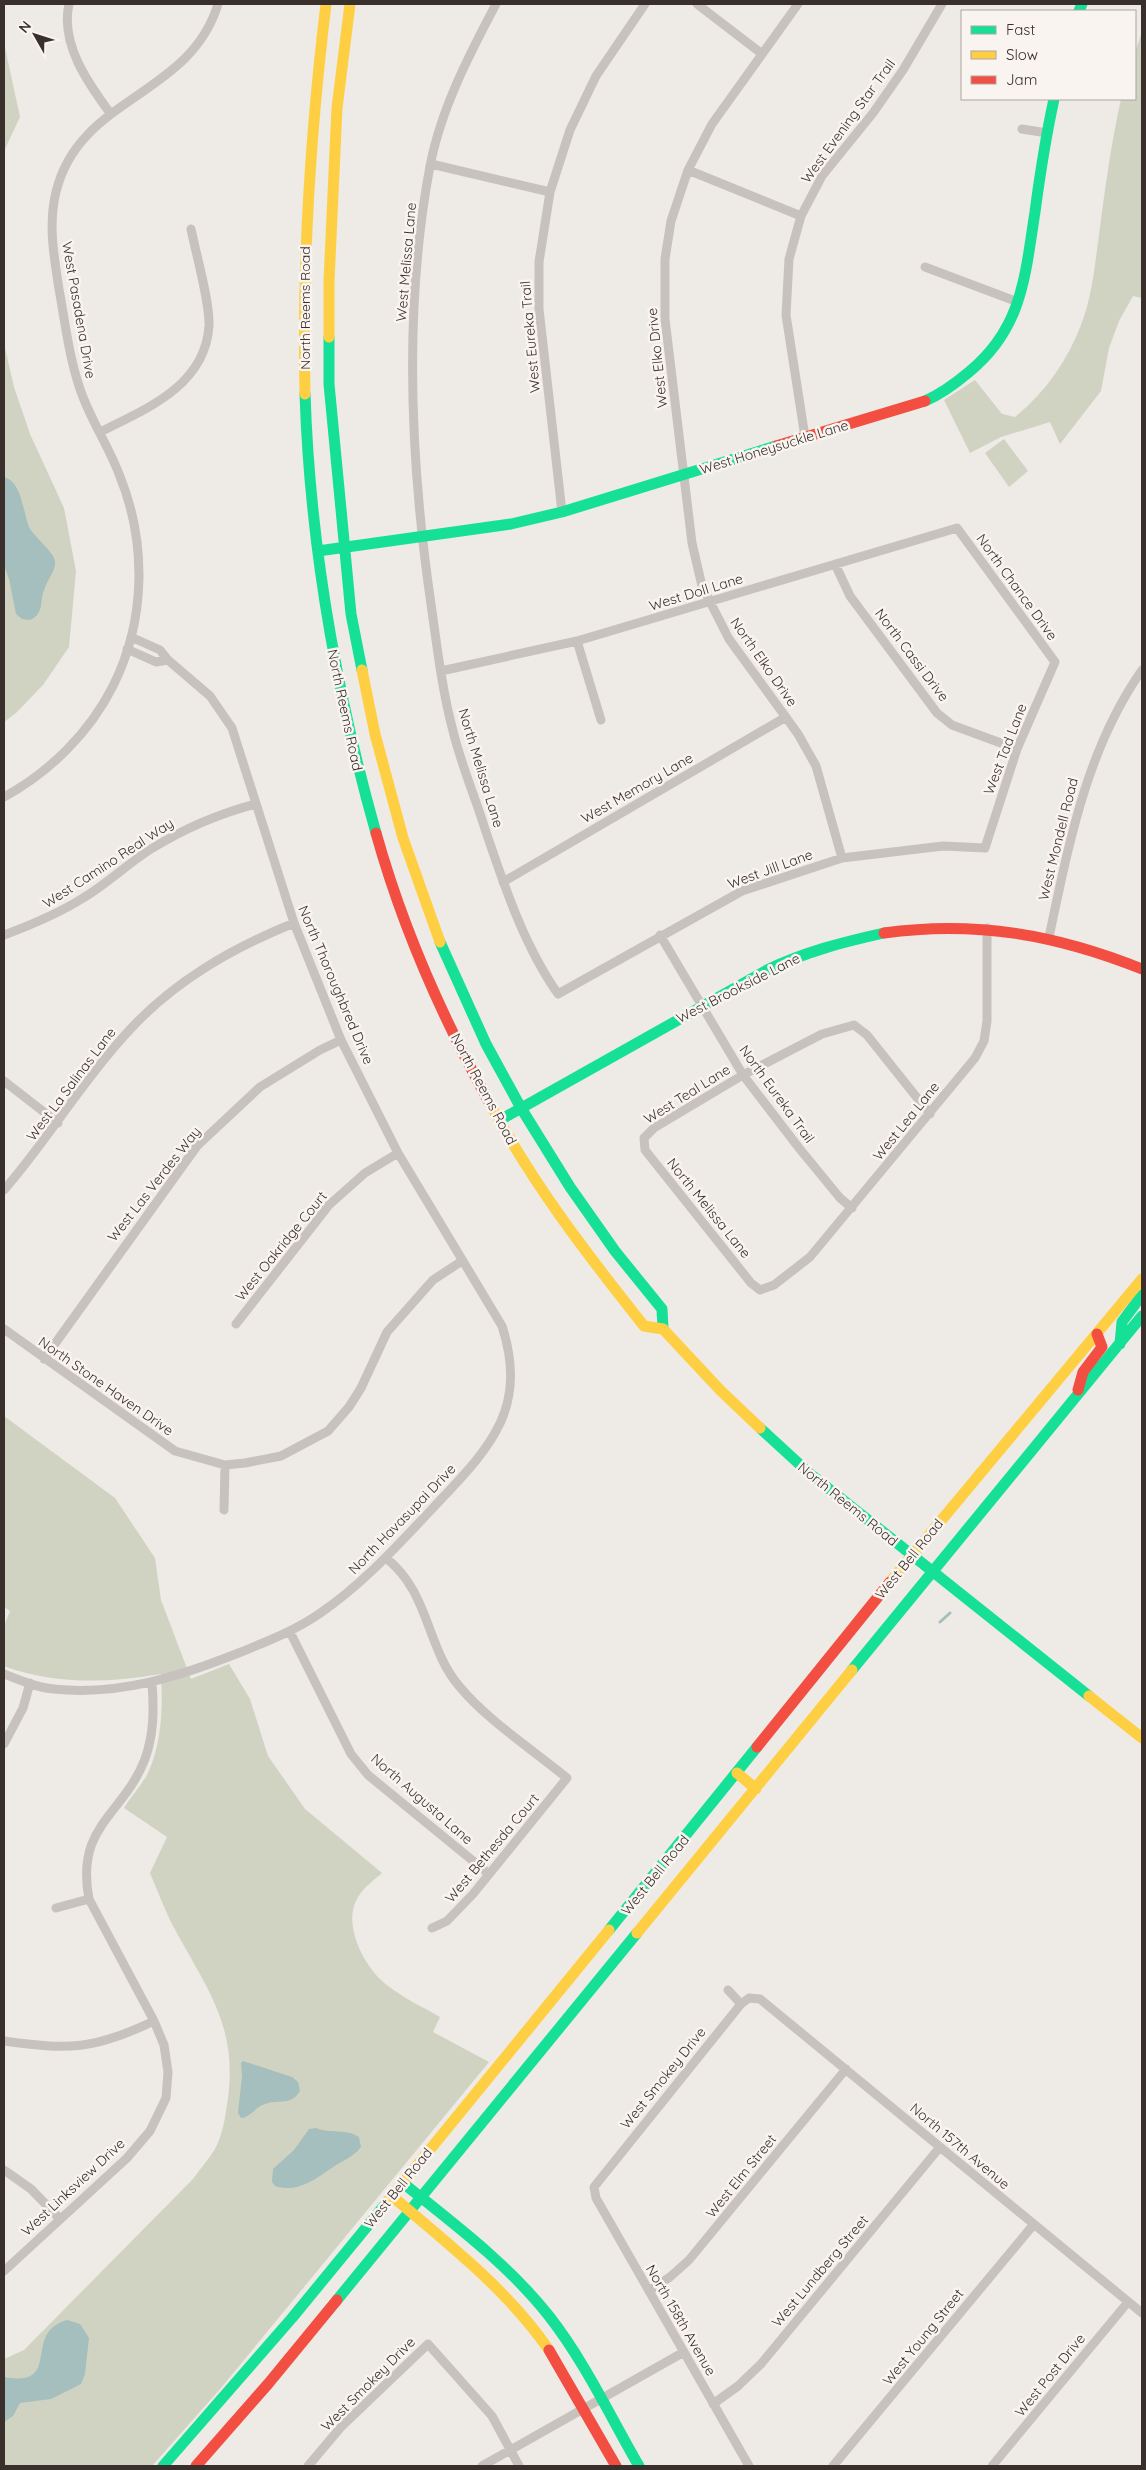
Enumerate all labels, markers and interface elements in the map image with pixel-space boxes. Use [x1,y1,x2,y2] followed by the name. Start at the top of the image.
[10,10,60,60] north arrow
[961,10,1136,100] legend
[15,17,35,36] text: N
[1006,20,1035,39] text: Fast
[1006,45,1038,64] text: Slow
[797,55,899,187] street label: West Evening Star Trail
[1006,70,1037,89] text: Jam
[392,202,420,322] street label: West Melissa Lane
[58,240,100,380] street label: West Pasadena Drive
[296,246,314,370] street label: North Reems Road
[516,280,544,394] street label: West Eureka Trail
[643,307,671,409] street label: West Elko Drive
[697,416,851,478] street label: West Honeysuckle Lane
[972,530,1062,644] street label: North Chance Drive
[647,569,745,615] street label: West Doll Lane
[871,605,953,705] street label: North Cassi Drive
[727,614,802,710] street label: North Elko Drive
[323,648,367,772] street label: North Reems Road
[979,701,1031,797] street label: West Tad Lane
[454,706,508,830] street label: North Melissa Lane
[578,749,696,827] street label: West Memory Lane
[1034,776,1082,902] street label: West Mondell Road
[39,814,177,912] street label: West Camino Real Way
[725,845,815,893] street label: West Jill Lane
[294,903,378,1067] street label: North Thoroughbred Drive
[673,949,803,1027] street label: West Brookside Lane
[22,1024,120,1144] street label: West La Salinas Lane
[447,1030,521,1148] street label: North Reems Road
[735,1042,819,1146] street label: North Eureka Trail
[640,1060,734,1128] street label: West Teal Lane
[869,1078,943,1164] street label: West Lea Lane
[103,1123,205,1245] street label: West Las Verdes Way
[663,1154,755,1262] street label: North Melissa Lane
[231,1187,331,1304] street label: West Oakridge Court
[35,1333,177,1439] street label: North Stone Haven Drive
[794,1458,902,1550] street label: North Reems Road
[345,1460,460,1578] street label: North Havasupai Drive
[871,1515,947,1603] street label: West Bell Road
[367,1750,477,1848] street label: North Augusta Lane
[441,1790,543,1906] street label: West Bethesda Court
[617,1831,693,1919] street label: West Bell Road
[616,2023,710,2133] street label: West Smokey Drive
[906,2099,1014,2193] street label: North 157th Avenue
[702,2130,780,2221] street label: West Elm Street
[17,2134,129,2240] street label: West Linksview Drive
[360,2144,436,2232] street label: West Bell Road
[768,2211,872,2331] street label: West Lundberg Street
[642,2261,720,2379] street label: North 158th Avenue
[879,2285,968,2389] street label: West Young Street
[1011,2330,1089,2420] street label: West Post Drive
[317,2333,419,2435] street label: West Smokey Drive

